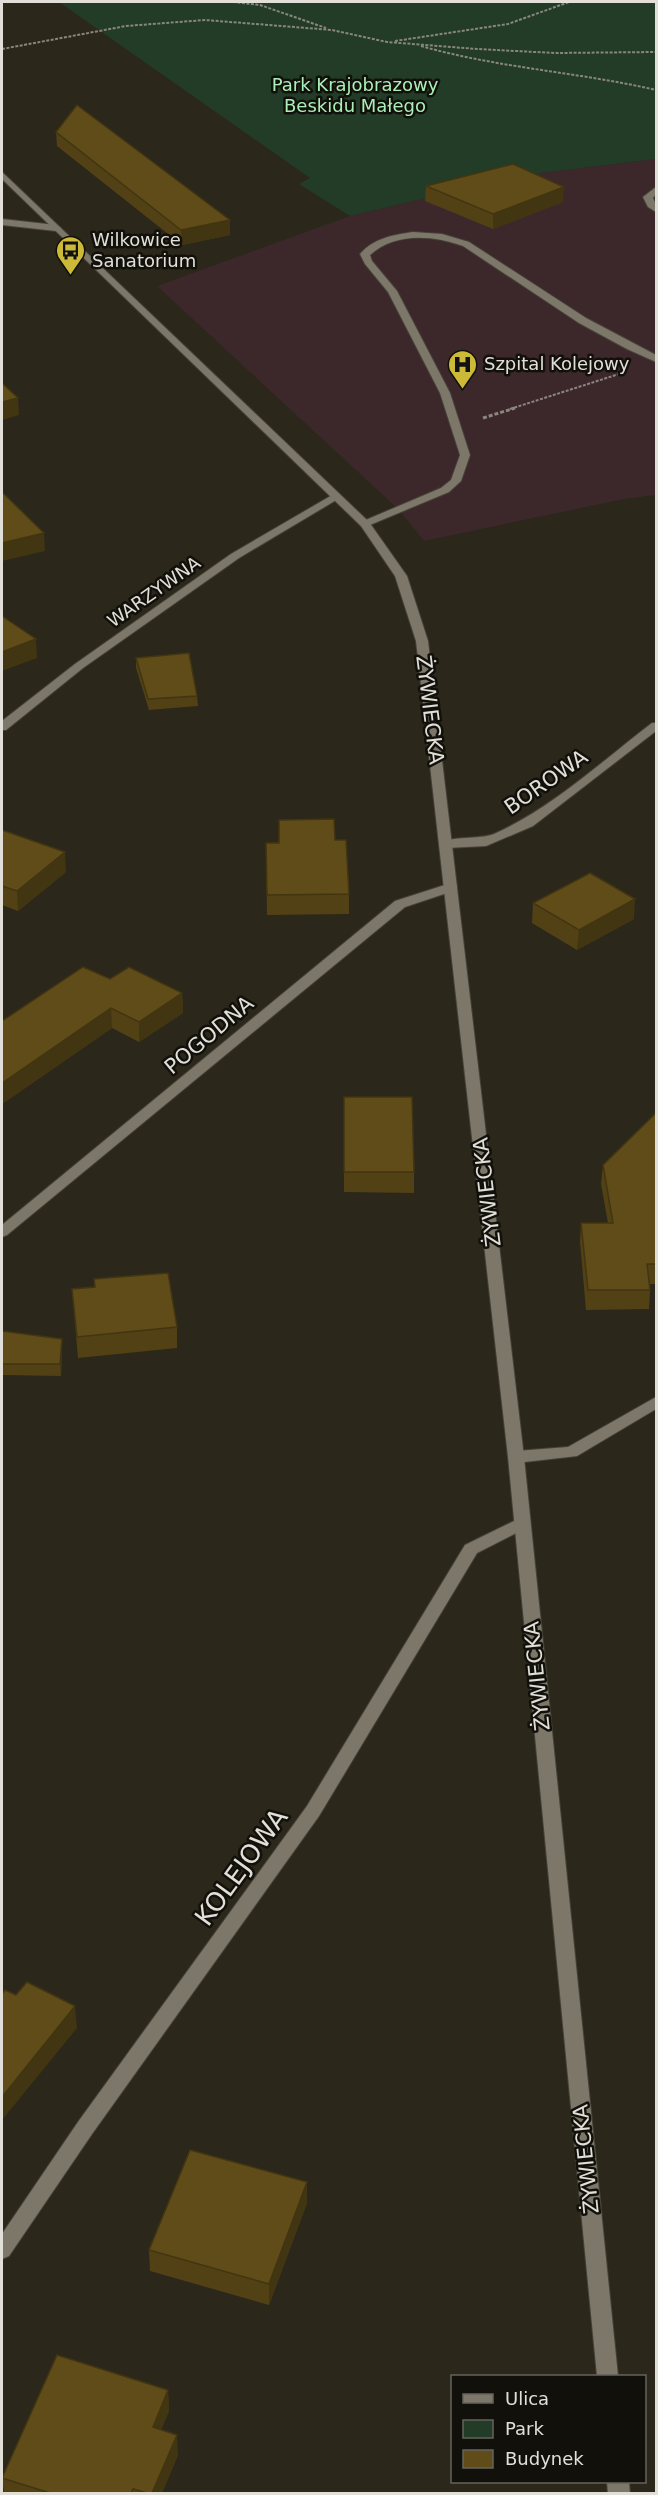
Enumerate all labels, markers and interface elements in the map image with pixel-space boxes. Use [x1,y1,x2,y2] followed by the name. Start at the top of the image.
[272,74,439,116] park label: Park Krajobrazowy Beskidu Małego
[92,229,196,271] place label: Wilkowice Sanatorium
[55,234,87,276] bus stop icon: Wilkowice Sanatorium
[447,348,479,390] hospital icon: Szpital Kolejowy
[484,353,630,374] place label: Szpital Kolejowy
[103,551,205,631] street label: WARZYWNA
[411,654,450,767] street label: ŻYWIECKA
[500,744,593,819] street label: BOROWA
[160,991,259,1079] street label: POGODNA
[467,1135,506,1248] street label: ŻYWIECKA
[518,1619,555,1732] street label: ŻYWIECKA
[189,1803,294,1931] street label: KOLEJOWA
[567,2102,604,2215] street label: ŻYWIECKA
[451,2375,646,2483] legend
[505,2388,549,2409] text: Ulica
[505,2418,544,2439] text: Park
[505,2448,584,2469] text: Budynek

